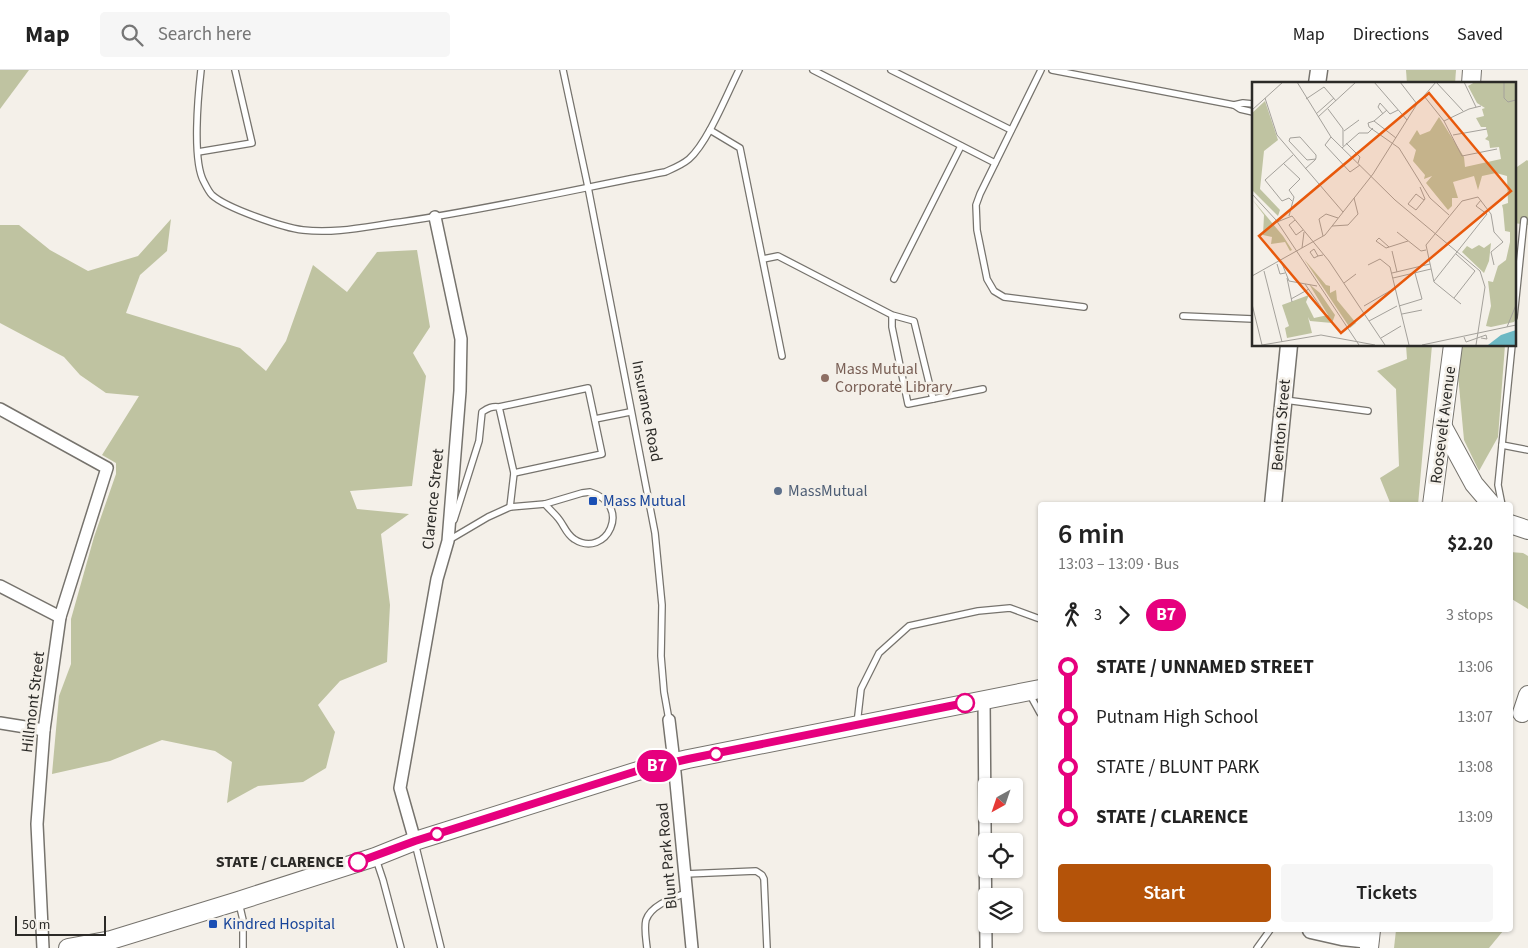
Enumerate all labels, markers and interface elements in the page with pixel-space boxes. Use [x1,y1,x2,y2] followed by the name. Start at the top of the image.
[100,12,450,57] search box
[25,17,70,52] text: Map
[118,21,146,49] icon: search
[158,21,251,48] text: Search here
[1293,22,1325,47] text: Map
[1353,22,1429,47] text: Directions
[1457,22,1503,47] text: Saved
[1252,82,1516,346] inset map
[626,358,668,464] street label: Insurance Road
[835,358,953,398] place label: Mass Mutual Corporate Library
[1425,365,1461,485] street label: Roosevelt Avenue
[819,372,831,384] marker: Mass Mutual Corporate Library
[1266,378,1296,472] street label: Benton Street
[417,447,449,551] street label: Clarence Street
[788,480,868,502] place label: MassMutual
[772,485,784,497] marker: MassMutual
[603,490,686,512] place label: Mass Mutual
[587,495,599,507] marker: Mass Mutual
[1058,514,1125,554] text: 6 min
[1447,531,1493,558] text: $2.20
[1058,553,1179,575] text: 13:03 – 13:09 · Bus
[1058,601,1086,629] icon: walk
[1110,601,1138,629] icon: forward
[1156,602,1176,627] text: B7
[1094,604,1102,626] text: 3
[1446,604,1493,626] text: 3 stops
[16,650,50,754] street label: Hillmont Street
[1096,654,1314,681] text: STATE / UNNAMED STREET
[1457,656,1493,678] text: 13:06
[955,693,975,713] unlabelled marker
[1096,704,1258,731] text: Putnam High School
[1457,706,1493,728] text: 13:07
[709,747,723,761] unlabelled marker
[634,750,680,782] line badge: B7
[647,753,667,778] text: B7
[1096,754,1259,781] text: STATE / BLUNT PARK
[1457,756,1493,778] text: 13:08
[978,778,1022,822] north arrow
[978,778,1023,933] map controls
[651,802,683,910] street label: Blunt Park Road
[1096,804,1248,831] text: STATE / CLARENCE
[1457,806,1493,828] text: 13:09
[430,827,444,841] unlabelled marker
[978,833,1023,878] button: locate
[216,851,344,873] place label: STATE / CLARENCE
[348,852,368,872] marker: STATE / CLARENCE
[1058,864,1271,922] button: Start
[1281,864,1493,922] button: Tickets
[978,888,1023,933] button: layers
[15,913,106,936] scale bar
[223,913,335,935] place label: Kindred Hospital
[22,915,50,935] text: 50 m
[207,918,219,930] marker: Kindred Hospital

